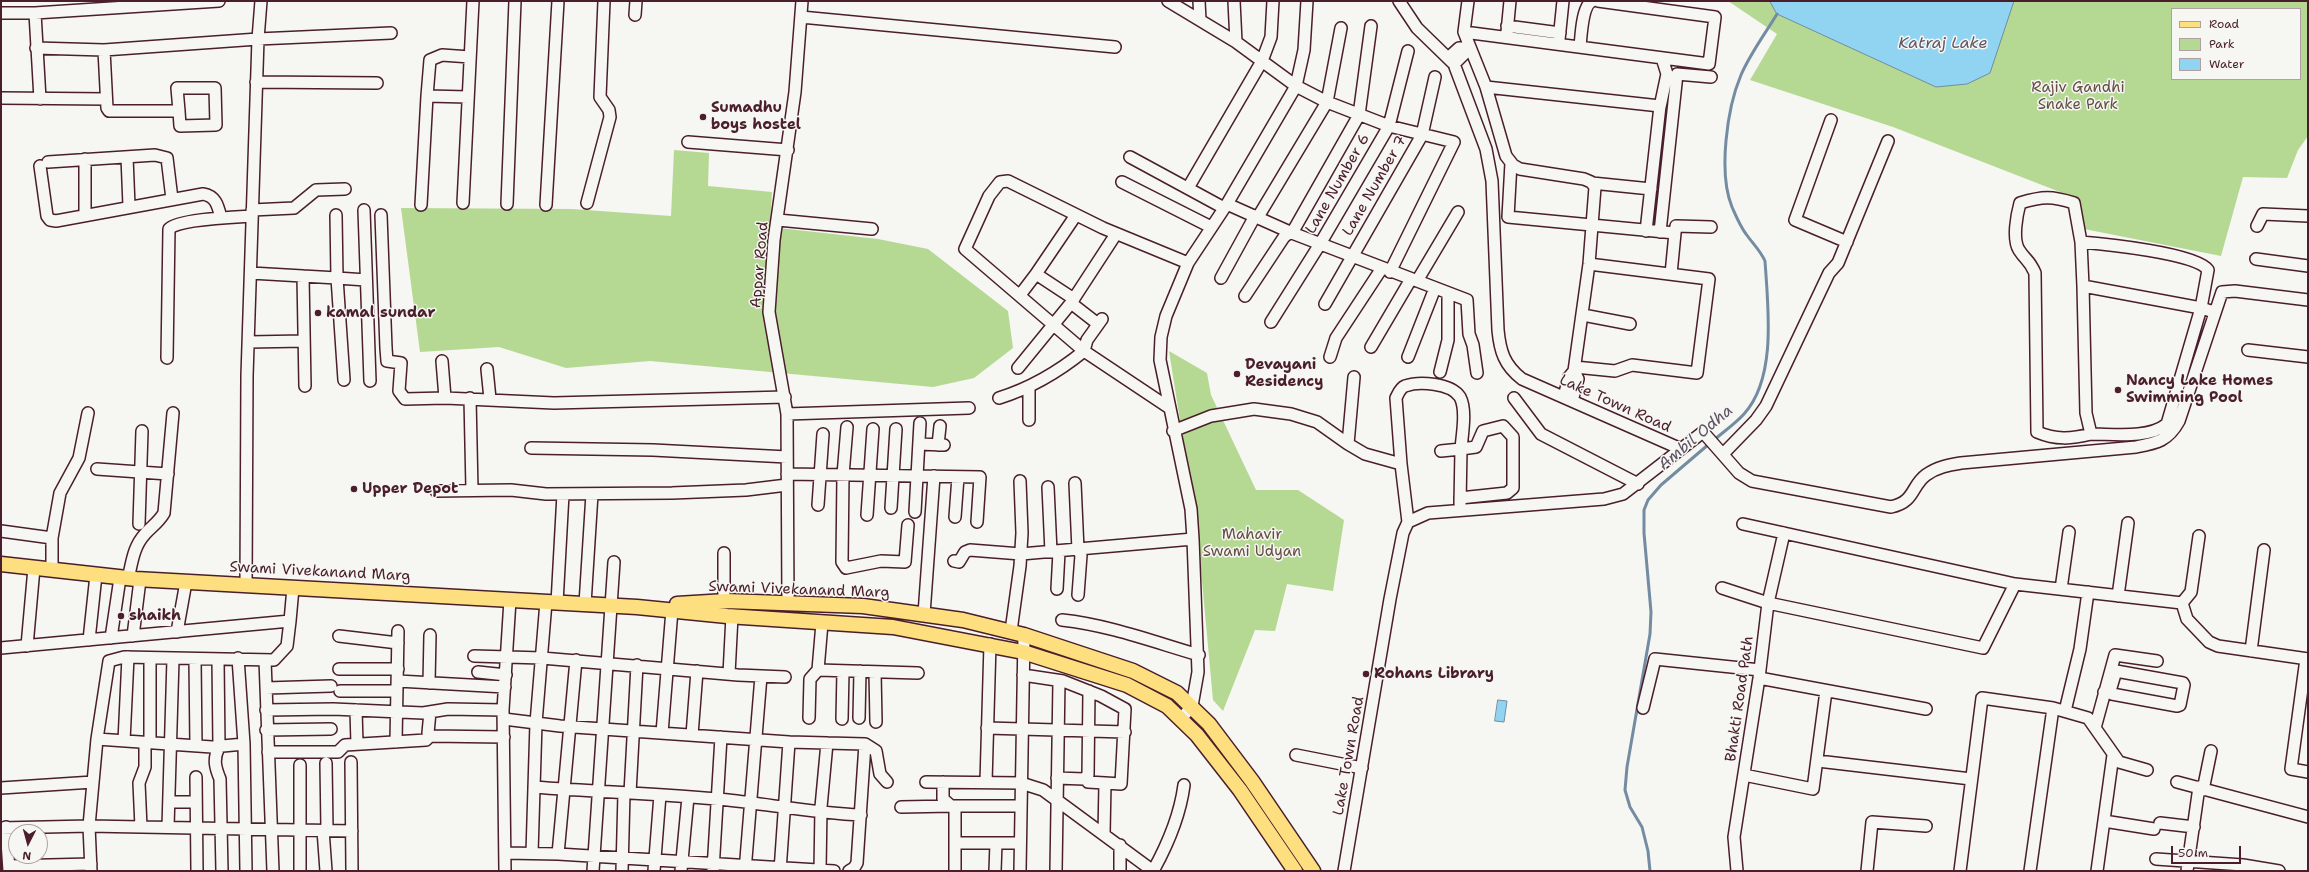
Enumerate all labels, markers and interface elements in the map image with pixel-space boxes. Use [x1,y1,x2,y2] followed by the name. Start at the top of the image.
[2171,8,2301,80] legend
[2209,16,2239,32] text: Road
[1898,34,1988,54] water label: Katraj Lake
[2209,36,2235,52] text: Park
[2209,56,2244,72] text: Water
[2031,79,2125,114] park label: Rajiv Gandhi Snake Park
[711,99,801,134] place label: Sumadhu boys hostel
[698,112,708,122] marker: Sumadhu boys hostel
[1302,131,1374,237] street label: Lane Number 6
[1339,133,1411,239] street label: Lane Number 7
[747,221,773,309] street label: Appar Road
[326,304,435,322] place label: kamal sundar
[313,308,323,318] marker: kamal sundar
[1245,356,1323,391] place label: Devayani Residency
[1232,369,1242,379] marker: Devayani Residency
[1556,371,1674,437] street label: Lake Town Road
[2126,372,2273,407] place label: Nancy Lake Homes Swimming Pool
[2113,385,2123,395] marker: Nancy Lake Homes Swimming Pool
[1655,401,1737,475] water label: Ambil Odha
[362,480,458,498] place label: Upper Depot
[349,484,359,494] marker: Upper Depot
[1203,526,1301,561] park label: Mahavir Swami Udyan
[229,558,411,586] street label: Swami Vivekanand Marg
[708,578,890,602] street label: Swami Vivekanand Marg
[129,607,181,625] place label: shaikh
[116,611,126,621] marker: shaikh
[1722,635,1758,763] street label: Bhakti Road Path
[1374,665,1494,683] place label: Rohans Library
[1361,669,1371,679] marker: Rohans Library
[1330,695,1368,817] street label: Lake Town Road
[8,824,48,864] north arrow
[2173,838,2243,864] scale bar
[2178,845,2208,861] text: 50 m
[22,848,32,863] text: N

